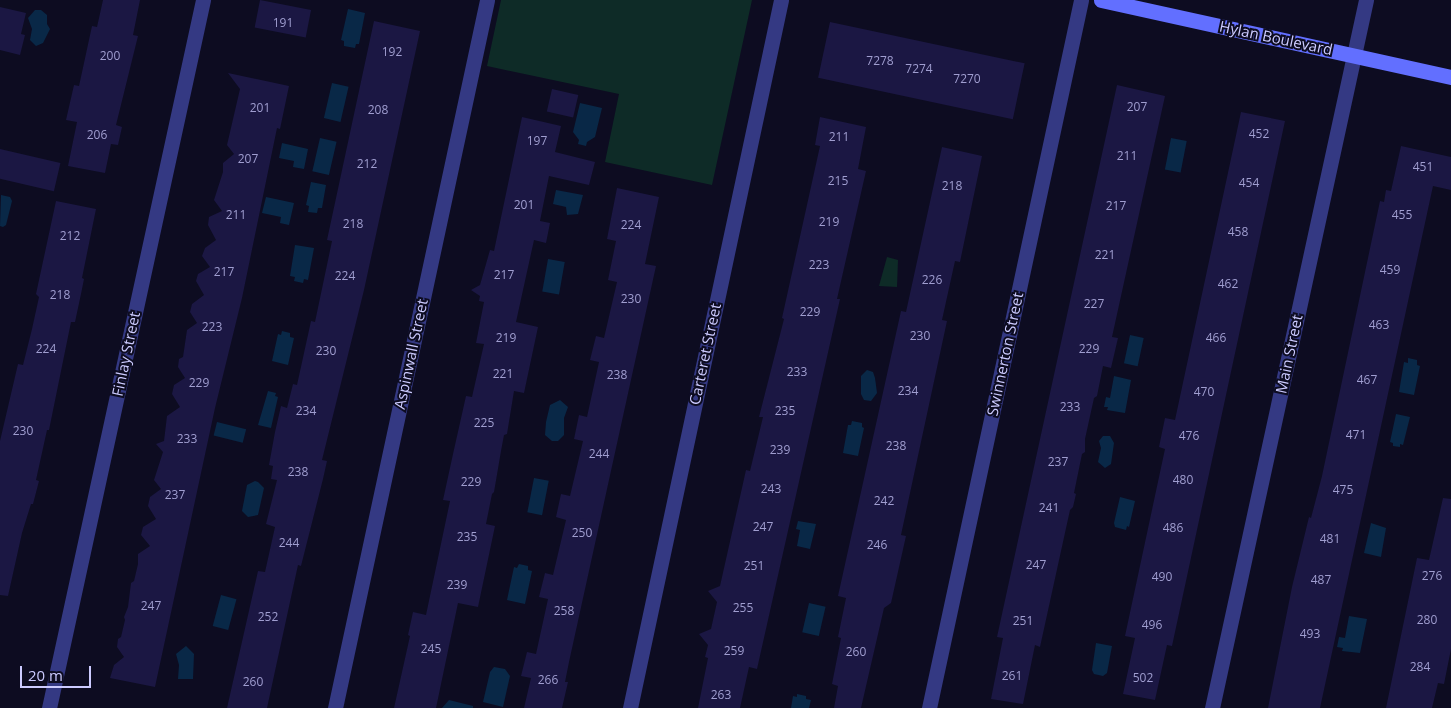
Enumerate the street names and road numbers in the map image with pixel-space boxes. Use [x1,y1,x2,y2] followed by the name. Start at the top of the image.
[1218,17,1334,59] street label: Hylan Boulevard
[983,291,1027,417] street label: Swinnerton Street
[391,297,431,411] street label: Aspinwall Street
[685,302,725,406] street label: Carteret Street
[108,310,144,398] street label: Finlay Street
[1272,313,1306,395] street label: Main Street

